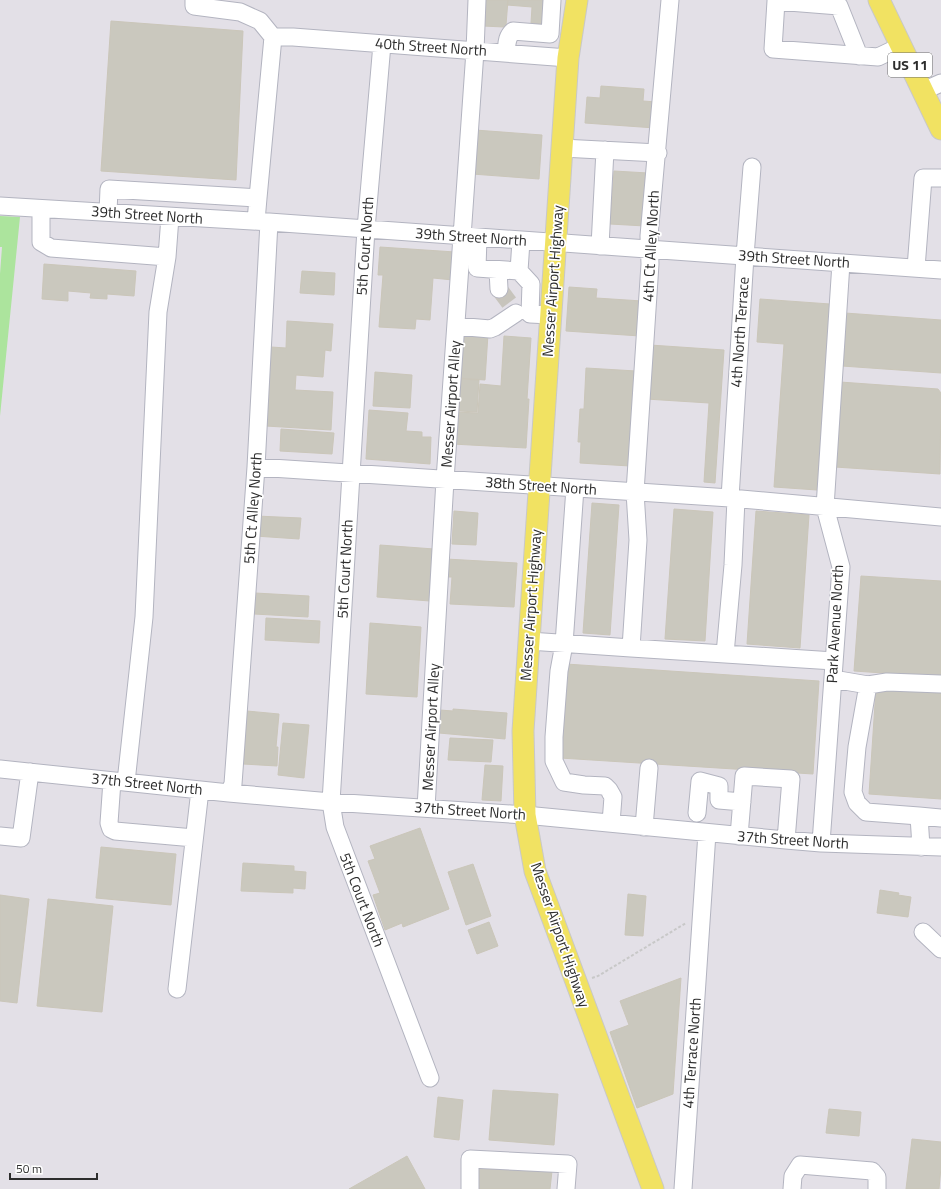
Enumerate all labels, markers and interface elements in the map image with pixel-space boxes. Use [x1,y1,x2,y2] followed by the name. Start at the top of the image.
[374,31,488,62] street label: 40th Street North
[888,53,932,77] road number: US 11
[636,189,665,303] street label: 4th Ct Alley North
[350,196,379,296] street label: 5th Court North
[90,199,204,230] street label: 39th Street North
[536,204,569,358] street label: Messer Airport Highway
[414,221,528,252] street label: 39th Street North
[737,243,851,274] street label: 39th Street North
[724,276,755,388] street label: 4th North Terrace
[435,339,466,468] street label: Messer Airport Alley
[237,451,268,565] street label: 5th Ct Alley North
[484,470,598,501] street label: 38th Street North
[330,519,359,619] street label: 5th Court North
[514,528,547,682] street label: Messer Airport Highway
[820,564,849,684] street label: Park Avenue North
[416,663,445,791] street label: Messer Airport Alley
[90,766,204,801] street label: 37th Street North
[413,795,527,826] street label: 37th Street North
[736,824,850,855] street label: 37th Street North
[334,849,391,950] street label: 5th Court North
[525,859,596,1011] street label: Messer Airport Highway
[676,997,707,1109] street label: 4th Terrace North
[10,1155,97,1181] scale bar
[16,1159,42,1178] text: 50 m

